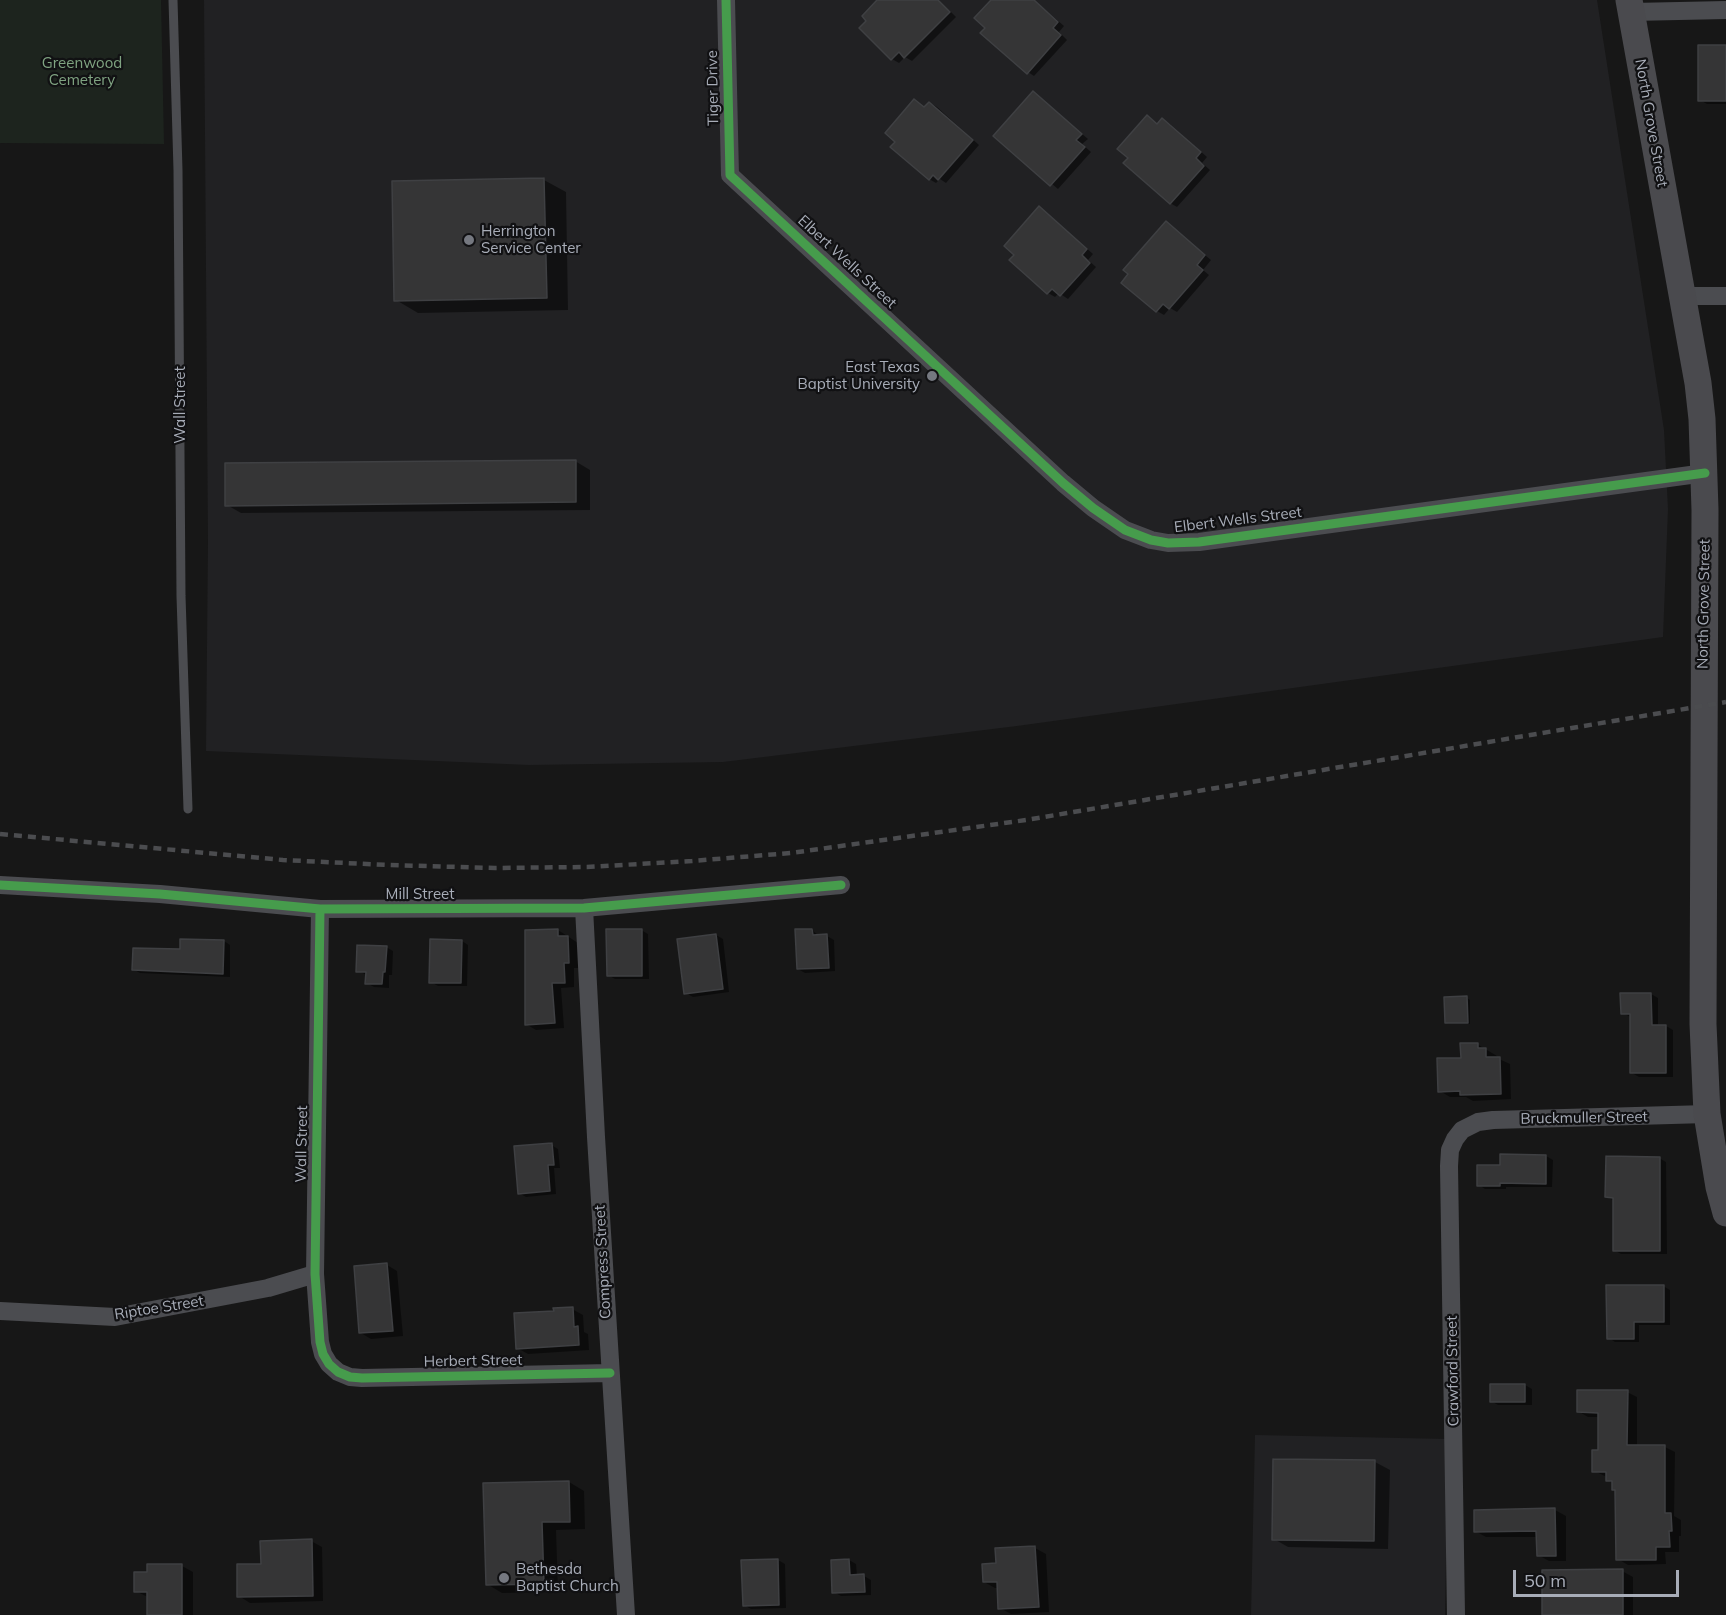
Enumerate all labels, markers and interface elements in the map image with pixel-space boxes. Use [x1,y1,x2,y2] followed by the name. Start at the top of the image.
[703,50,723,126] street label: Tiger Drive
[42,54,122,89] park label: Greenwood Cemetery
[1631,58,1671,188] street label: North Grove Street
[794,212,900,312] street label: Elbert Wells Street
[481,222,581,257] place label: Herrington Service Center
[462,233,476,247] marker: Herrington Service Center
[798,358,920,393] place label: East Texas Baptist University
[171,366,189,444] street label: Wall Street
[925,369,939,383] marker: East Texas Baptist University
[1173,503,1303,537] street label: Elbert Wells Street
[1694,539,1714,669] street label: North Grove Street
[386,885,454,903] street label: Mill Street
[292,1105,312,1183] street label: Wall Street
[1520,1108,1648,1128] street label: Bruckmuller Street
[591,1204,615,1320] street label: Compress Street
[113,1292,205,1324] street label: Riptoe Street
[1443,1315,1463,1427] street label: Crawford Street
[423,1351,523,1371] street label: Herbert Street
[1516,1558,1682,1596] scale bar
[516,1560,619,1595] place label: Bethesda Baptist Church
[1524,1569,1566,1592] text: 50 m
[497,1571,511,1585] marker: Bethesda Baptist Church

